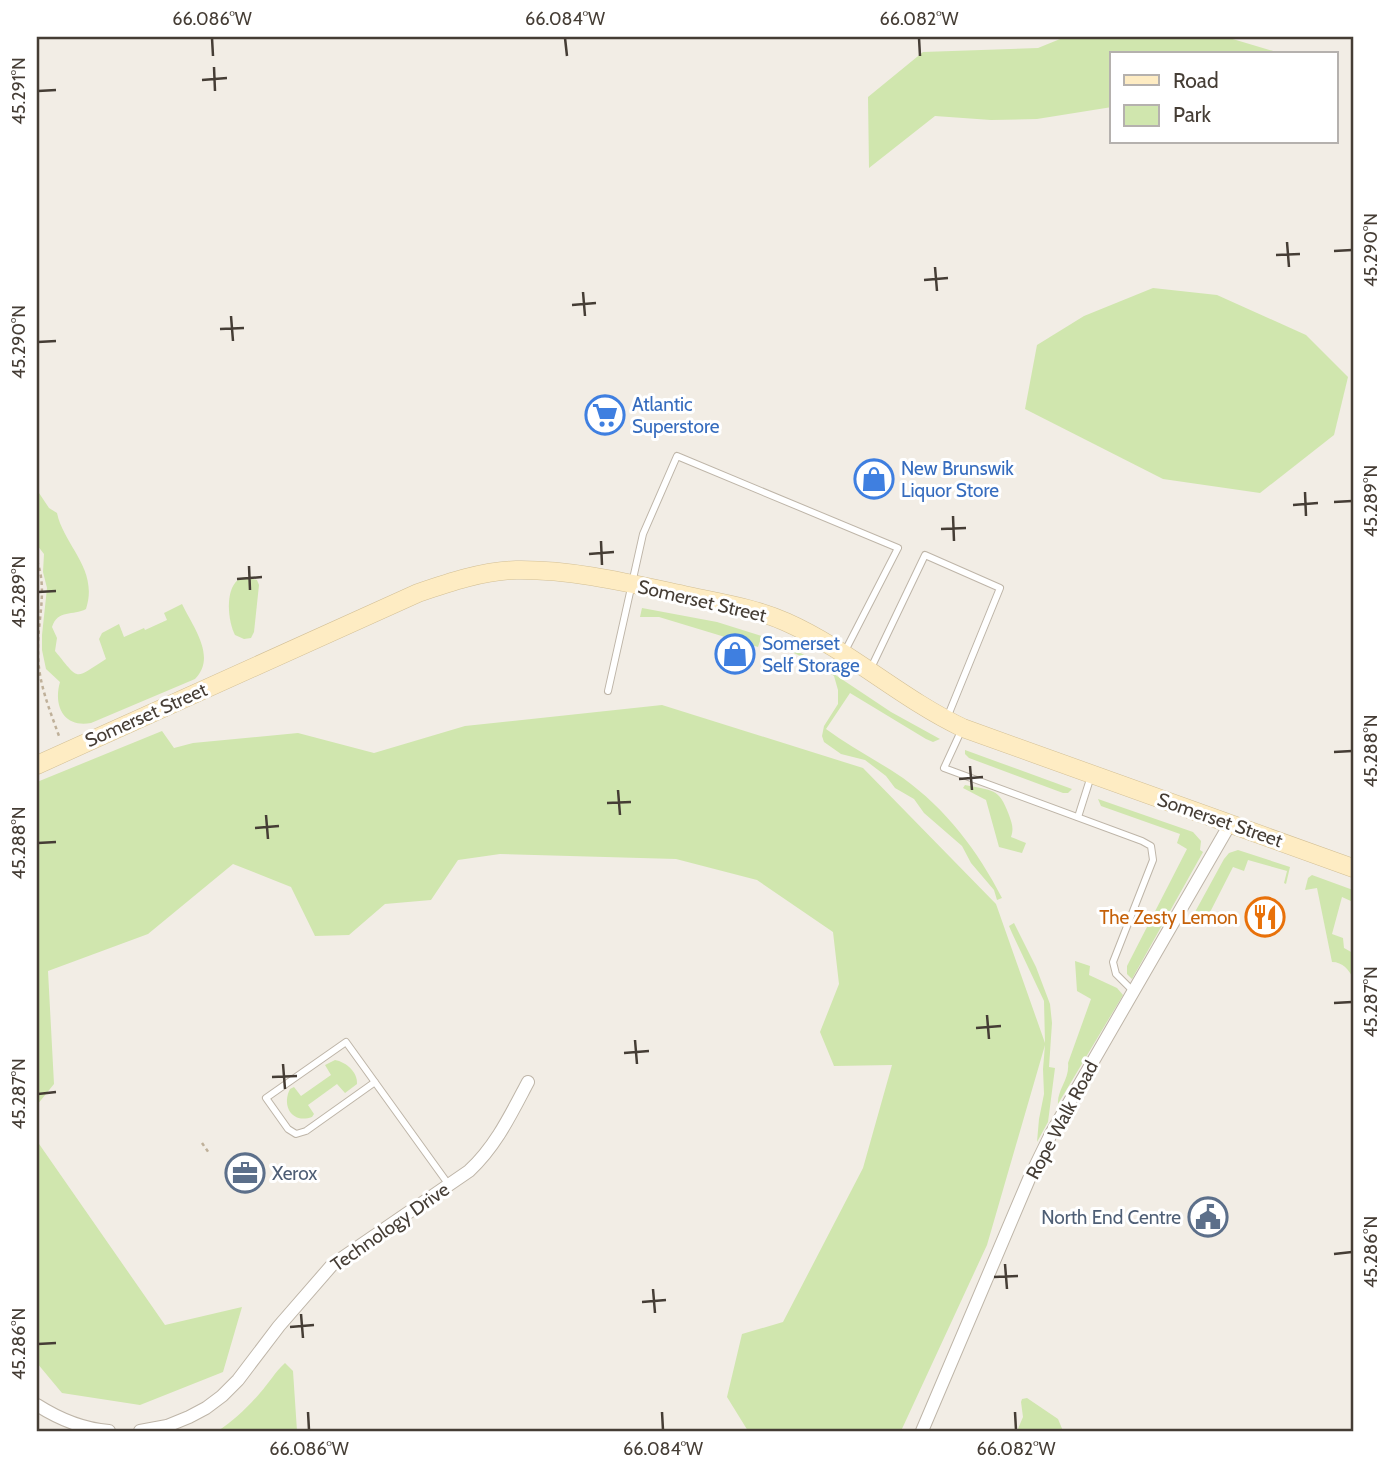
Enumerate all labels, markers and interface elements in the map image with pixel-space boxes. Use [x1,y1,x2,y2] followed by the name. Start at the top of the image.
[172,8,252,30] text: 66.086°W
[525,8,605,30] text: 66.084°W
[879,8,959,30] text: 66.082°W
[1110,52,1338,144] legend
[8,57,30,125] text: 45.291°N
[1173,68,1219,93] text: Road
[1173,102,1211,127] text: Park
[1360,213,1382,287] text: 45.290°N
[8,305,30,379] text: 45.290°N
[632,393,720,438] place label: Atlantic Superstore
[584,394,626,436] supermarket icon: Atlantic Superstore
[901,457,1014,502] place label: New Brunswik Liquor Store
[853,458,895,500] shop icon: New Brunswik Liquor Store
[1360,465,1382,537] text: 45.289°N
[8,556,30,628] text: 45.289°N
[636,575,769,627] street label: Somerset Street
[762,632,860,677] place label: Somerset Self Storage
[714,633,756,675] shop icon: Somerset Self Storage
[81,678,211,752] street label: Somerset Street
[1360,714,1382,788] text: 45.288°N
[1154,788,1286,852] street label: Somerset Street
[8,806,30,880] text: 45.288°N
[1244,896,1286,938] restaurant icon: The Zesty Lemon
[1099,906,1238,929] place label: The Zesty Lemon
[1360,966,1382,1038] text: 45.287°N
[1021,1057,1103,1183] street label: Rope Walk Road
[8,1058,30,1130] text: 45.287°N
[224,1152,266,1194] office icon: Xerox
[272,1162,317,1185] place label: Xerox
[326,1178,454,1276] street label: Technology Drive
[1187,1196,1229,1238] public building icon: North End Centre
[1041,1206,1181,1229] place label: North End Centre
[1360,1216,1382,1288] text: 45.286°N
[8,1308,30,1380] text: 45.286°N
[269,1438,349,1460] text: 66.086°W
[623,1438,703,1460] text: 66.084°W
[976,1438,1056,1460] text: 66.082°W

